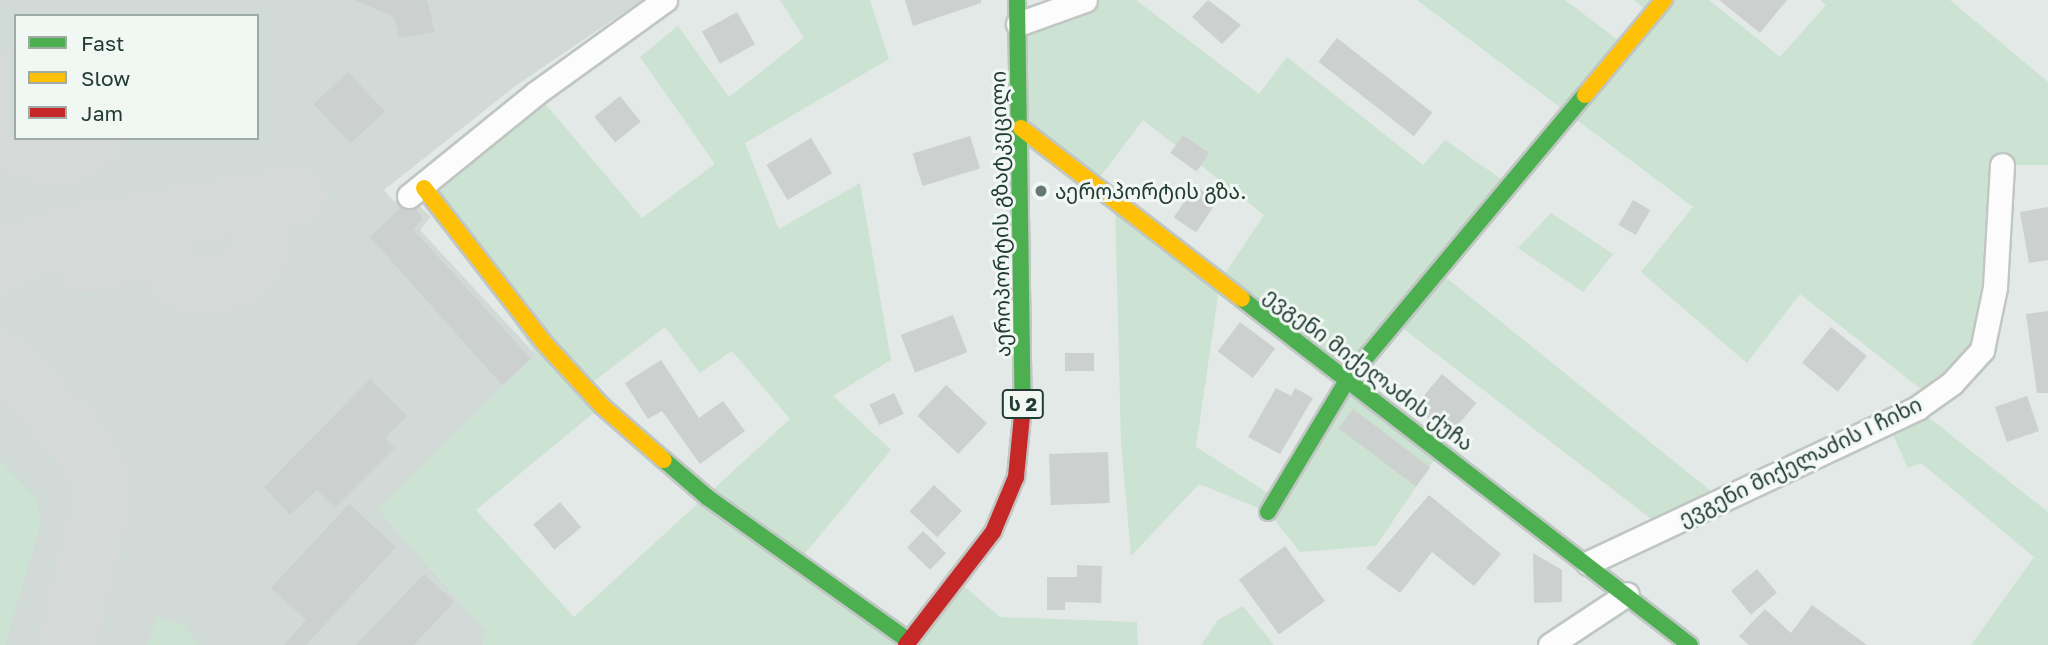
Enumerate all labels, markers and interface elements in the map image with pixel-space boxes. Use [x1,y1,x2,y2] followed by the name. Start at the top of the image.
[14,14,259,140] legend
[81,30,124,56] text: Fast
[81,65,130,91] text: Slow
[985,71,1015,357] street label: აეროპორტის გზატკეცილი
[81,100,123,126] text: Jam
[1055,178,1246,204] place label: აეროპორტის გზა.
[1033,183,1049,199] marker: აეროპორტის გზა.
[1260,282,1478,456] street label: ევგენი მიქელაძის ქუჩა
[1000,388,1046,420] road number: ს 2
[1674,391,1926,531] street label: ევგენი მიქელაძის I ჩიხი

